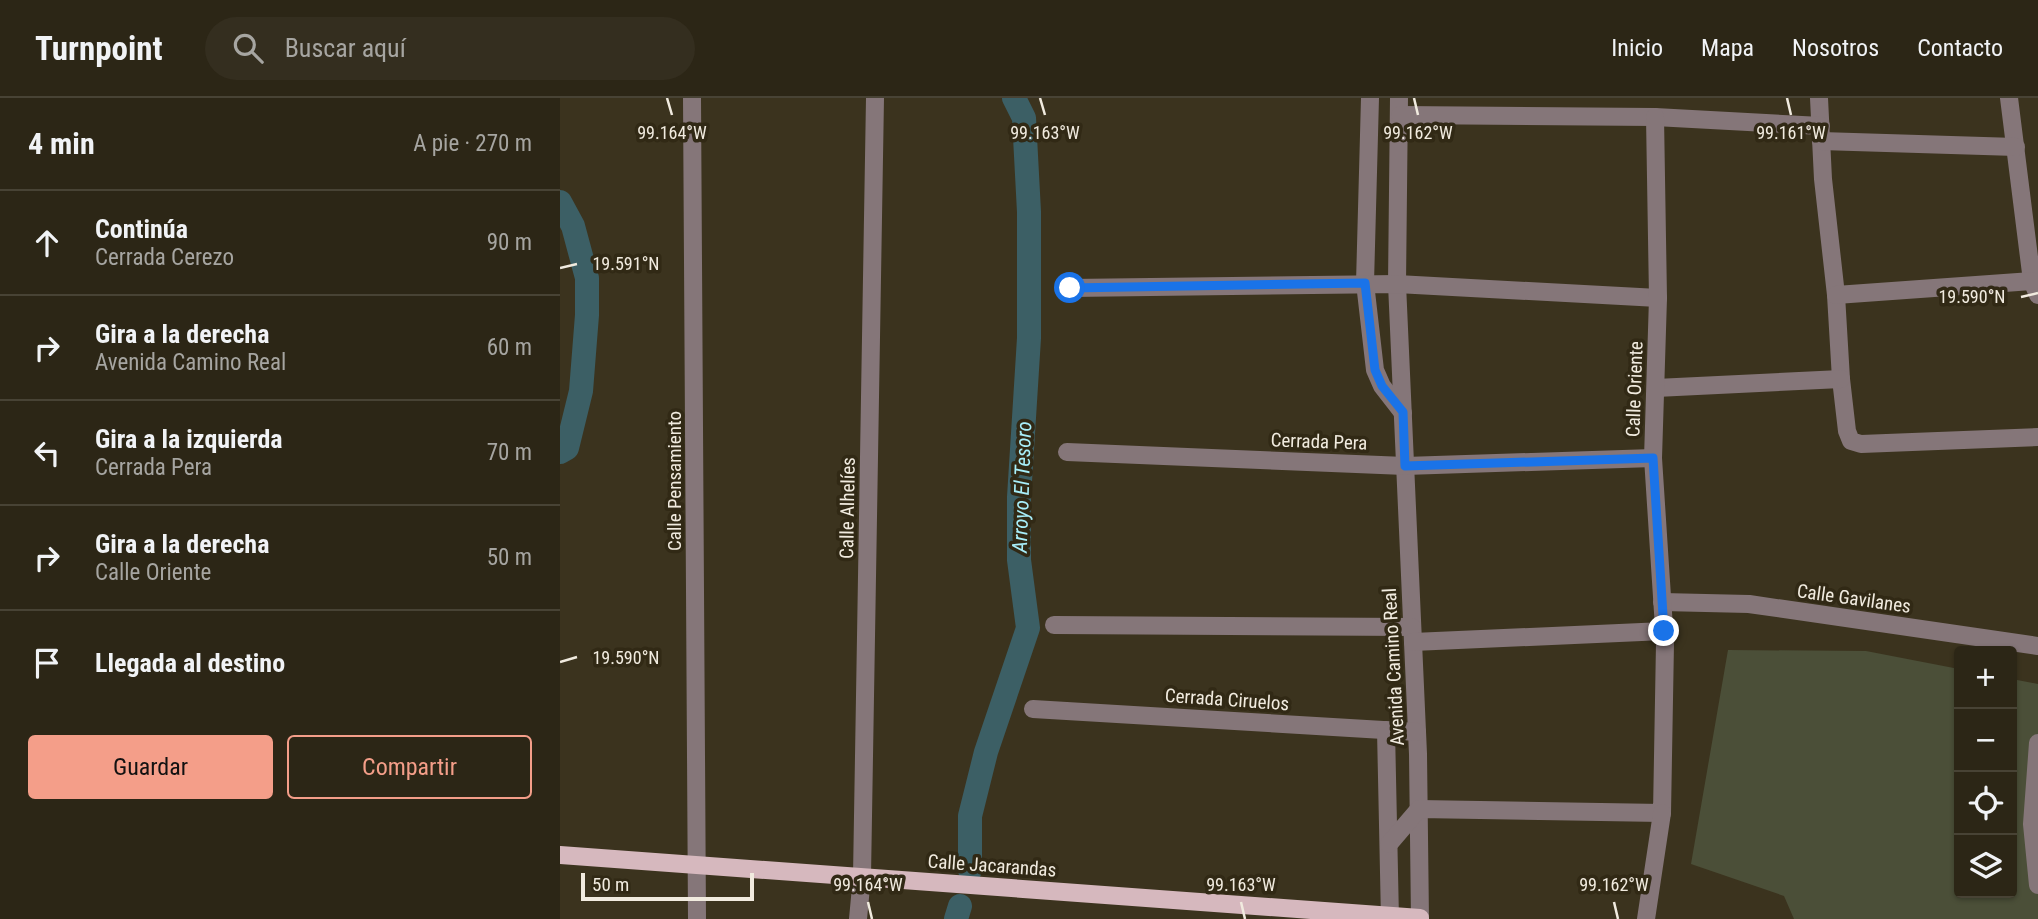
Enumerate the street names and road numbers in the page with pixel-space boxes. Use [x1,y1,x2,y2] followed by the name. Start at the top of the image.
[1621,341,1648,437] street label: Calle Oriente
[663,411,686,551] street label: Calle Pensamiento
[1270,428,1368,455] street label: Cerrada Pera
[835,457,860,559] street label: Calle Alhelíes
[1795,579,1912,618] street label: Calle Gavilanes
[1378,588,1409,746] street label: Avenida Camino Real
[1164,684,1290,715] street label: Cerrada Ciruelos
[927,850,1057,881] street label: Calle Jacarandas

